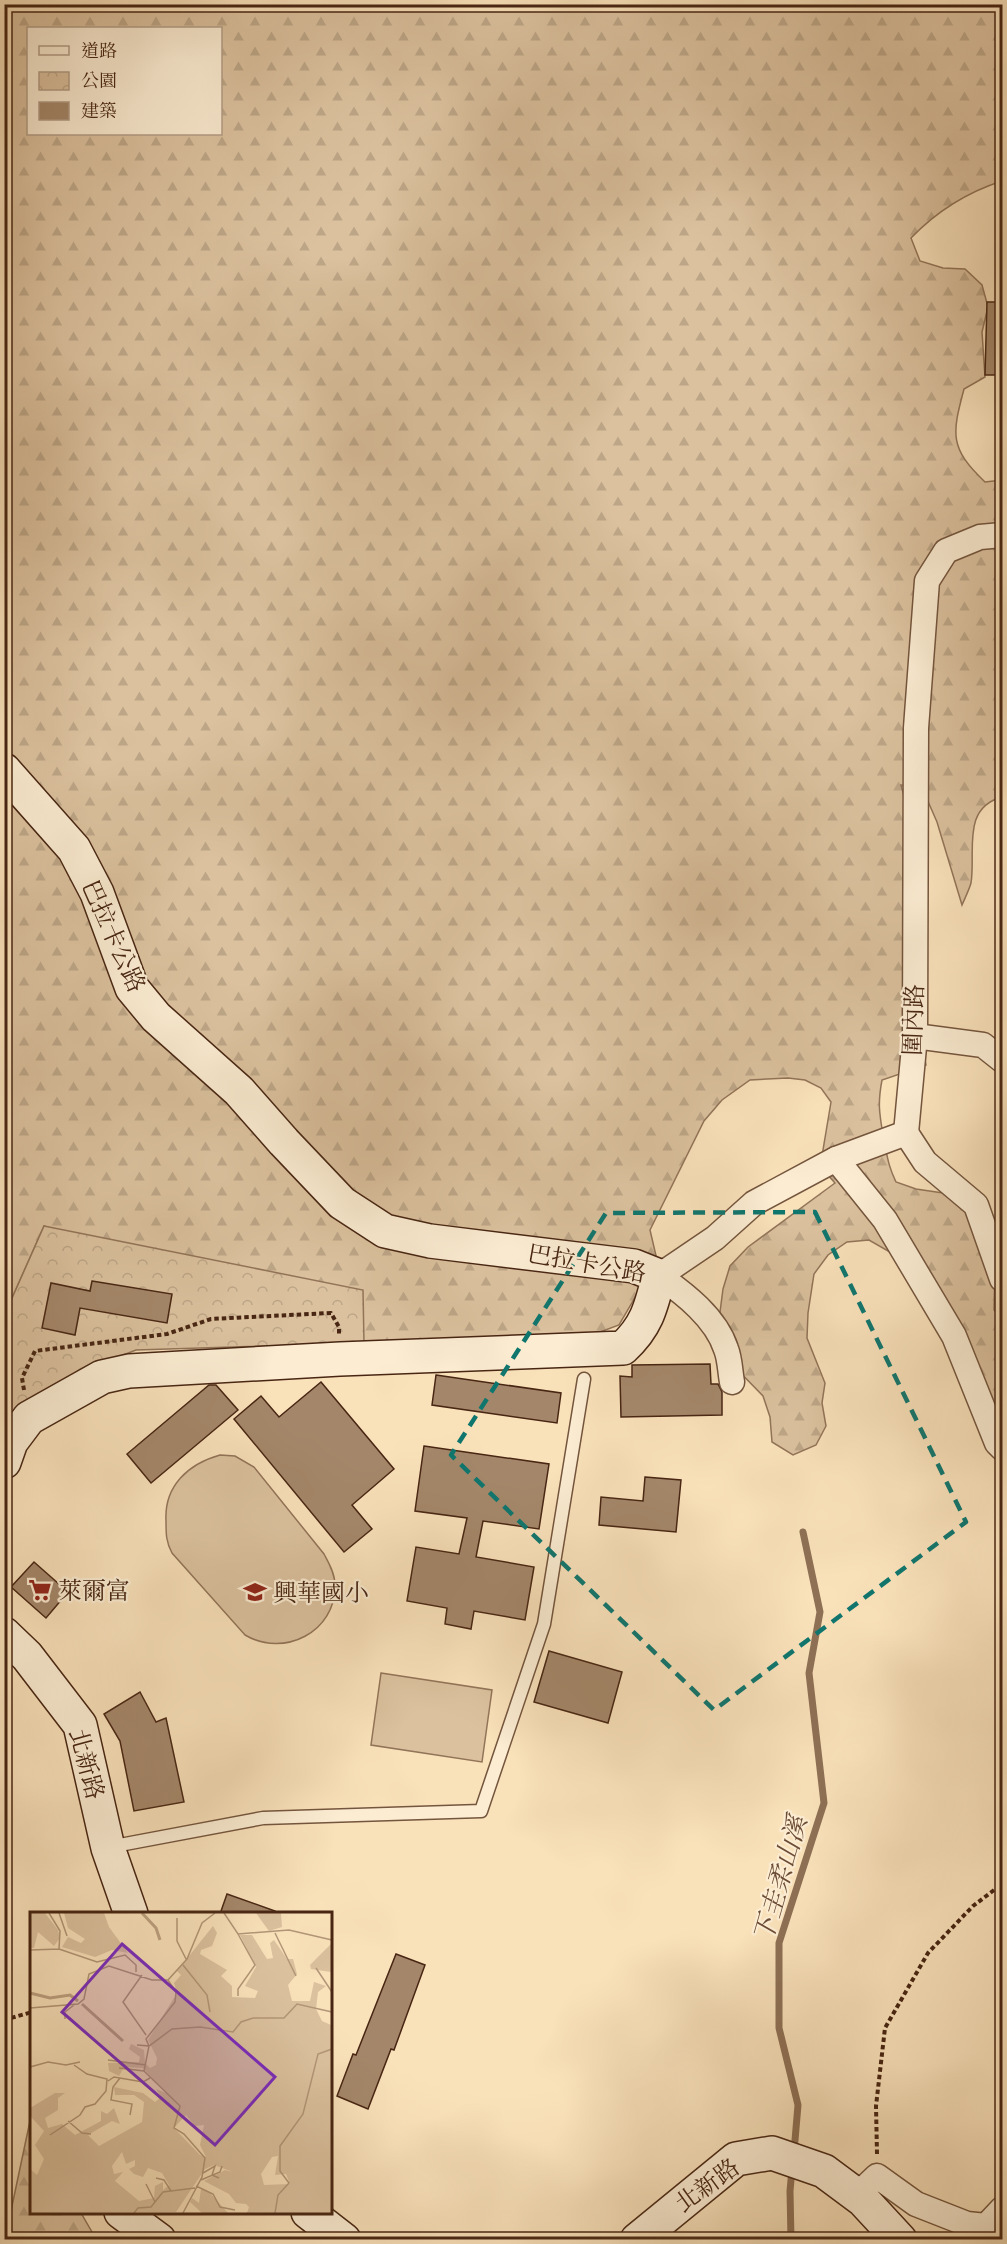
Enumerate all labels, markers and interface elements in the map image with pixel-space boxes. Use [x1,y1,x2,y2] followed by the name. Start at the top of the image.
[27,27,222,135] legend
[81,39,117,62] text: 道路
[81,69,117,92] text: 公園
[81,99,117,122] text: 建築
[75,875,153,997] street label: 巴拉卡公路
[896,983,930,1057] street label: 圍內路
[525,1237,649,1289] street label: 巴拉卡公路
[58,1575,130,1606] place label: 萊爾富
[27,1577,53,1603] supermarket icon: 萊爾富
[273,1577,369,1608] place label: 興華國小
[242,1579,268,1605] school or university icon: 興華國小
[63,1725,111,1803] street label: 北新路
[746,1809,815,1946] water label: 下圭柔山溪
[30,1912,332,2214] inset map
[669,2151,745,2219] street label: 北新路

